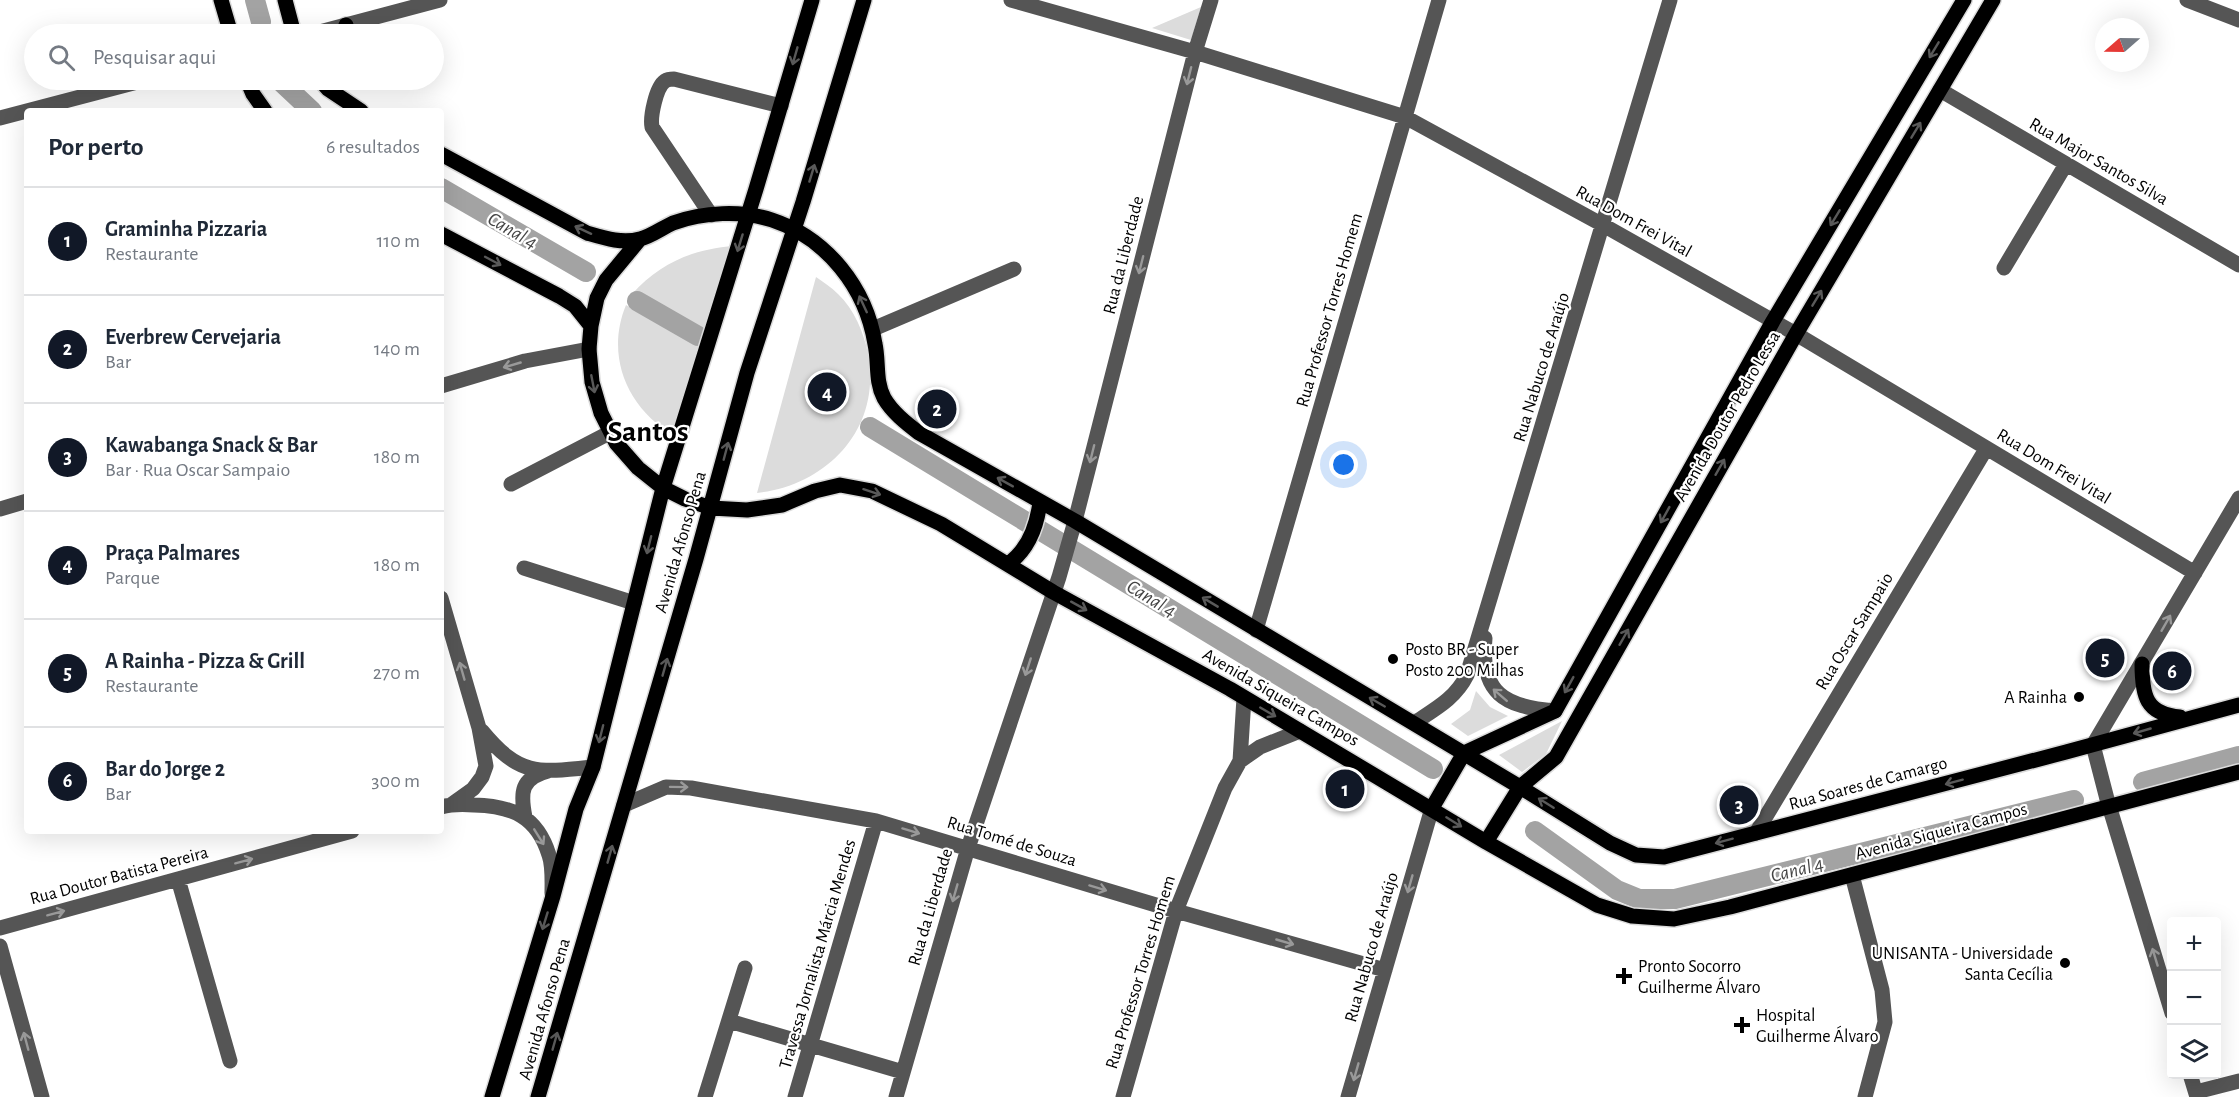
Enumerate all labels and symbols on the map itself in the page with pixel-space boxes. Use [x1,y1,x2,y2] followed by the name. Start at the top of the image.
[2095,18,2149,72] north arrow
[1928,41,1940,58] one-way arrow
[789,46,800,65] one-way arrow
[1183,67,1194,86] one-way arrow
[2026,115,2171,209] street label: Rua Major Santos Silva
[1911,122,1923,139] one-way arrow
[807,164,818,183] one-way arrow
[1573,183,1694,261] street label: Rua Dom Frei Vital
[1101,194,1147,316] street label: Rua da Liberdade
[484,209,541,253] water label: Canal 4
[1828,209,1840,226] one-way arrow
[1294,211,1366,409] street label: Rua Professor Torres Homem
[575,224,593,236] one-way arrow
[733,233,744,252] one-way arrow
[483,256,501,267] one-way arrow
[1134,256,1146,275] one-way arrow
[1511,290,1573,444] street label: Rua Nabuco de Araújo
[1811,290,1823,307] one-way arrow
[856,295,868,313] one-way arrow
[1672,328,1784,505] street label: Avenida Doutor Pedro Lessa
[503,360,522,371] one-way arrow
[808,370,846,414] pin: 4
[588,373,599,393] one-way arrow
[918,386,956,432] pin: 2
[608,417,688,447] district label: Santos
[1993,426,2114,508] street label: Rua Dom Frei Vital
[721,442,732,461] one-way arrow
[1086,444,1097,463] one-way arrow
[1329,450,1358,479] your location
[1715,459,1726,477] one-way arrow
[652,469,710,615] street label: Avenida Afonso Pena
[997,476,1014,488] one-way arrow
[862,487,881,498] one-way arrow
[1659,505,1670,523] one-way arrow
[642,535,654,554] one-way arrow
[1813,570,1897,693] street label: Rua Oscar Sampaio
[1123,576,1180,621] water label: Canal 4
[1202,596,1219,608] one-way arrow
[1071,601,1088,613] one-way arrow
[2161,614,2173,631] one-way arrow
[1618,629,1630,646] one-way arrow
[2086,636,2124,680] pin: 5
[1405,641,1524,680] place label: Posto BR - Super Posto 200 Milhas
[1199,646,1362,750] street label: Avenida Siqueira Campos
[2152,648,2192,694] pin: 6
[1386,652,1400,666] marker: Posto BR - Super Posto 200 Milhas
[1021,657,1032,676] one-way arrow
[660,658,671,677] one-way arrow
[456,662,467,681] one-way arrow
[1563,676,1575,693] one-way arrow
[1492,688,1508,701] one-way arrow
[2004,689,2067,707] place label: A Rainha
[2072,690,2086,704] marker: A Rainha
[1369,695,1386,707] one-way arrow
[1259,706,1276,718] one-way arrow
[595,724,606,743] one-way arrow
[2133,726,2152,737] one-way arrow
[1787,754,1949,814] street label: Rua Soares de Camargo
[1326,766,1364,812] pin: 1
[1945,776,1964,788] one-way arrow
[668,782,688,793] one-way arrow
[1720,782,1758,828] pin: 3
[1537,796,1554,809] one-way arrow
[1853,800,2029,864] street label: Avenida Siqueira Campos
[945,814,1079,870] street label: Rua Tomé de Souza
[1445,816,1462,828] one-way arrow
[901,826,920,837] one-way arrow
[534,828,546,845] one-way arrow
[1715,836,1734,848] one-way arrow
[777,838,859,1071] street label: Travessa Jornalista Márcia Mendes
[28,843,210,908] street label: Rua Doutor Batista Pereira
[605,845,616,864] one-way arrow
[906,847,956,968] street label: Rua da Liberdade
[234,854,253,866] one-way arrow
[1769,854,1826,886] water label: Canal 4
[1342,870,1402,1024] street label: Rua Nabuco de Araújo
[1103,873,1179,1071] street label: Rua Professor Torres Homem
[1404,874,1415,893] one-way arrow
[949,883,960,902] one-way arrow
[1088,883,1107,894] one-way arrow
[47,906,66,918] one-way arrow
[539,911,550,930] one-way arrow
[516,936,574,1082] street label: Avenida Afonso Pena
[1275,937,1294,948] one-way arrow
[1872,945,2053,984] place label: UNISANTA - Universidade Santa Cecília
[2148,948,2159,967] one-way arrow
[2058,956,2072,970] marker: UNISANTA - Universidade Santa Cecília
[1638,958,1761,997] place label: Pronto Socorro Guilherme Álvaro
[1615,967,1633,985] marker: Pronto Socorro Guilherme Álvaro
[1756,1007,1879,1046] place label: Hospital Guilherme Álvaro
[1733,1016,1751,1034] marker: Hospital Guilherme Álvaro
[20,1031,31,1050] one-way arrow
[550,1032,561,1051] one-way arrow
[1350,1062,1361,1081] one-way arrow

